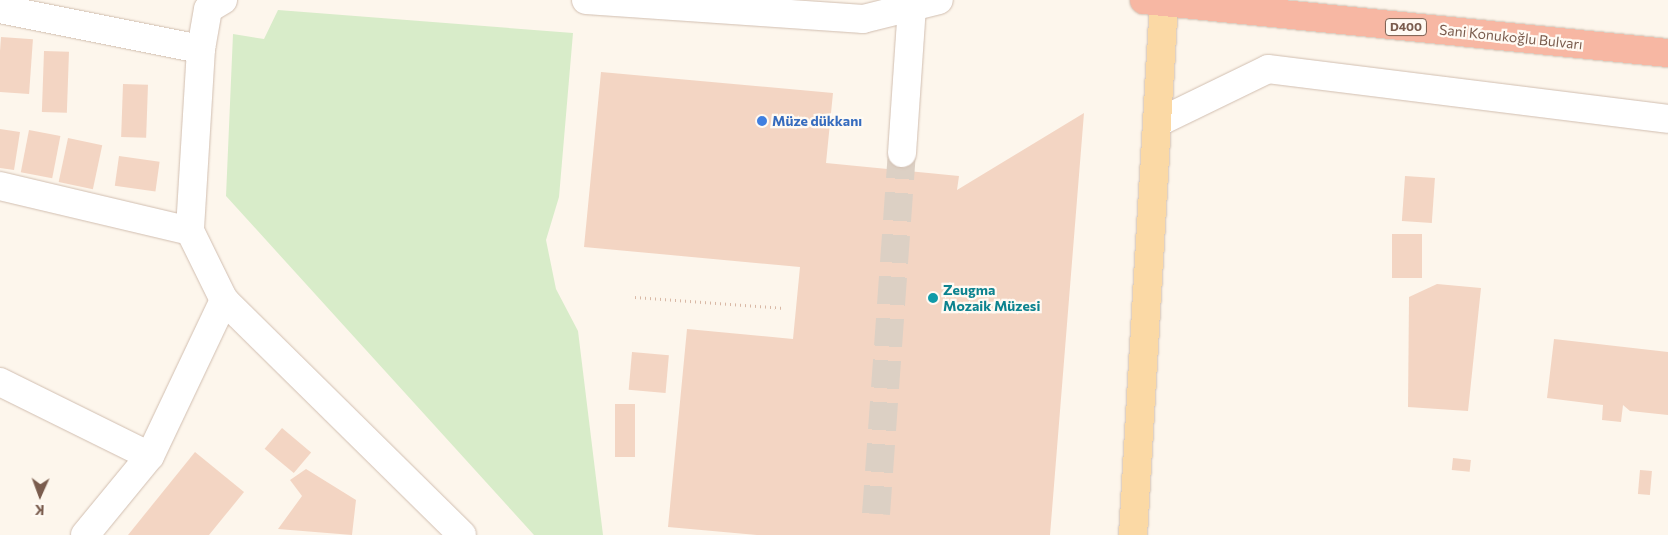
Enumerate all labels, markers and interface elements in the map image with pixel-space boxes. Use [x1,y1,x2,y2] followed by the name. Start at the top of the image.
[1385,18,1427,36] road number: D400
[1438,21,1584,53] street label: Sani Konukoğlu Bulvarı
[772,113,862,129] place label: Müze dükkanı
[756,115,768,127] marker: Müze dükkanı
[943,282,1040,314] place label: Zeugma Mozaik Müzesi
[927,292,939,304] marker: Zeugma Mozaik Müzesi
[15,470,65,520] north arrow
[34,502,45,519] text: K

